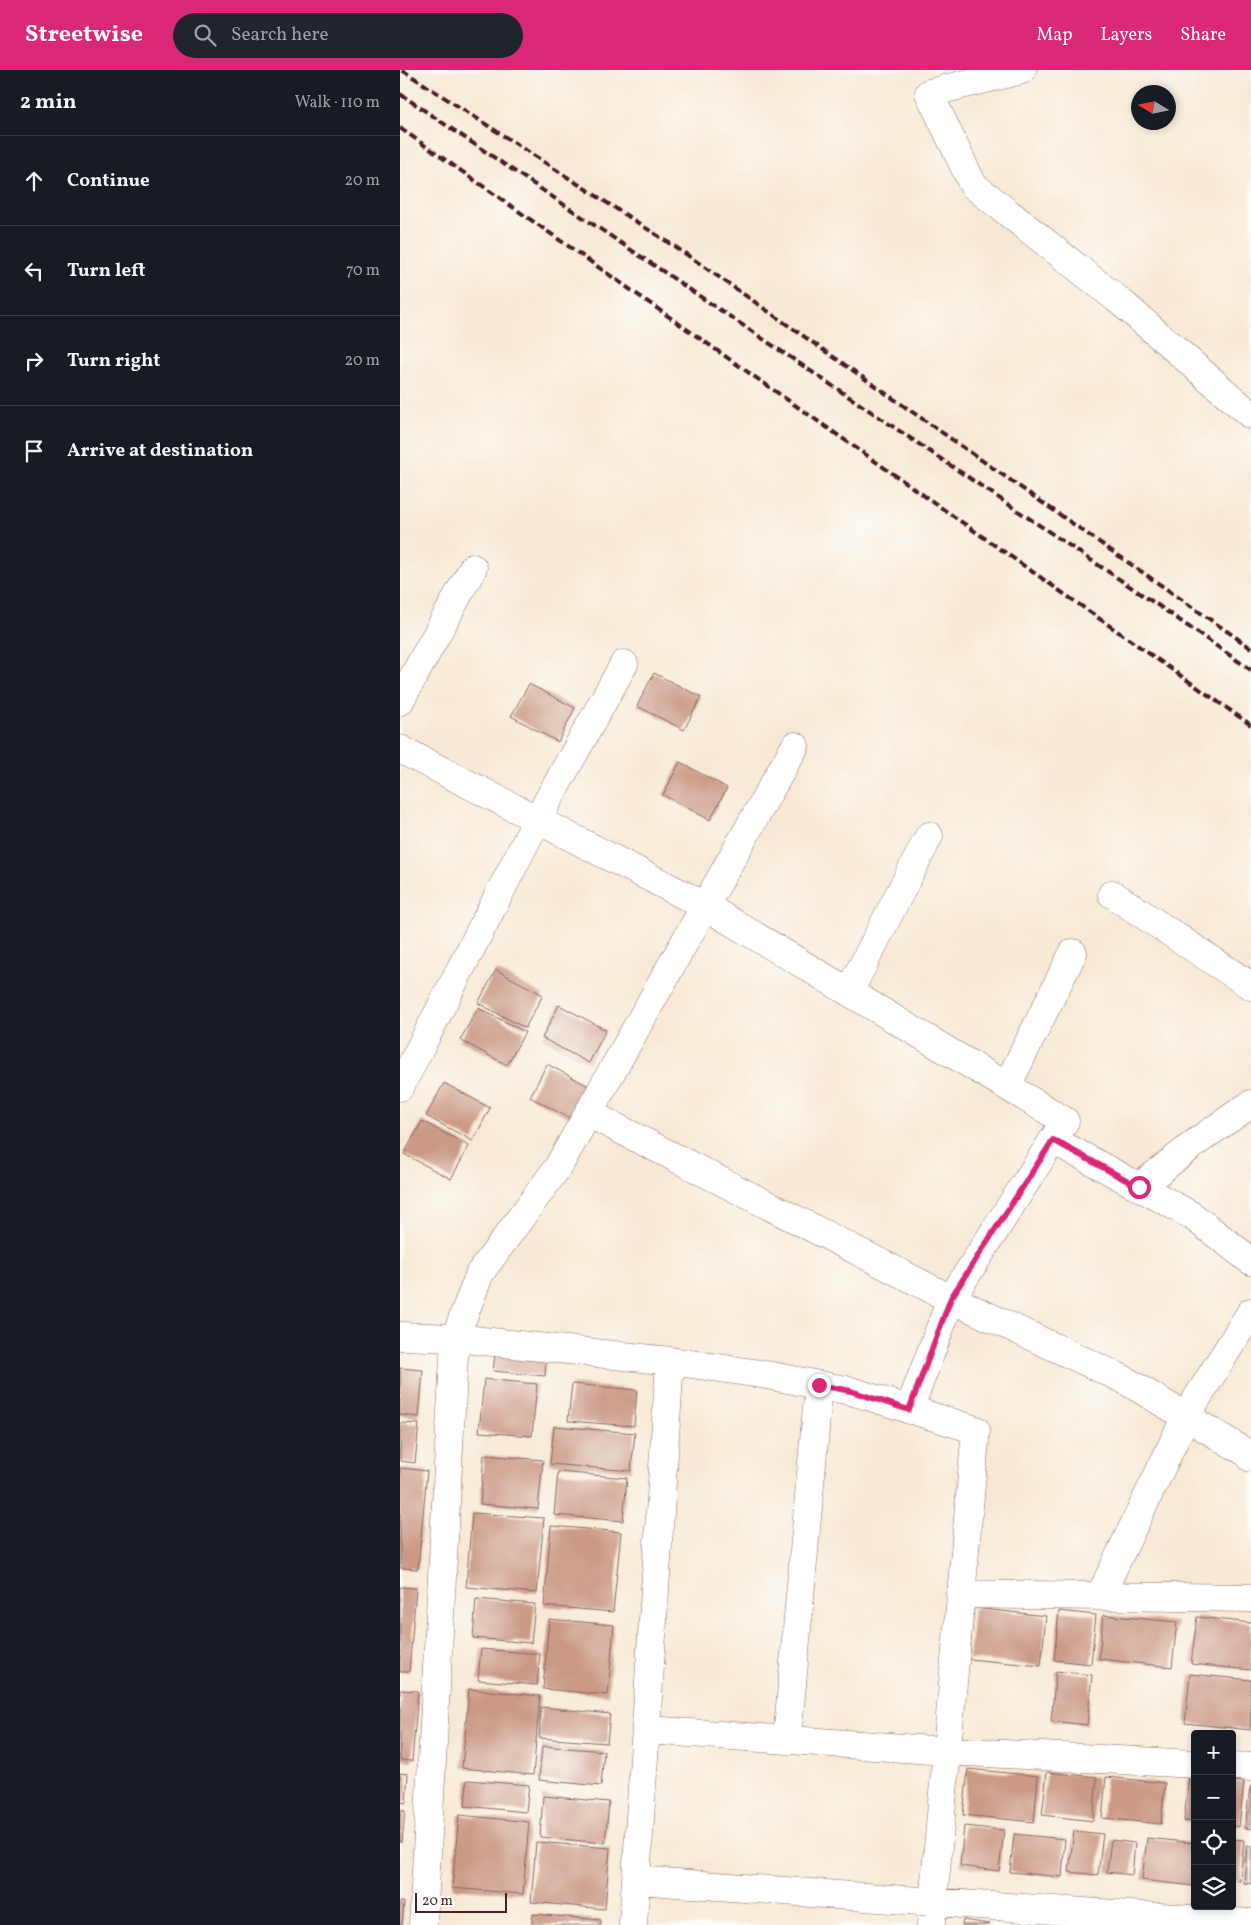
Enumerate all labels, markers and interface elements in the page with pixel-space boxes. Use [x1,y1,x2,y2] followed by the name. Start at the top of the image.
[173,13,523,58] search box
[25,18,143,52] text: Streetwise
[191,21,219,49] icon: search
[231,22,328,48] text: Search here
[1036,23,1072,48] text: Map
[1100,23,1152,48] text: Layers
[1180,23,1226,48] text: Share
[1131,85,1176,130] north arrow
[20,88,77,117] text: 2 min
[295,92,380,114] text: Walk · 110 m
[20,167,48,195] icon: ahead
[67,168,150,194] text: Continue
[345,170,380,192] text: 20 m
[20,257,48,285] icon: left
[67,258,146,284] text: Turn left
[346,260,380,282] text: 70 m
[20,347,48,375] icon: right
[67,348,160,374] text: Turn right
[345,350,380,372] text: 20 m
[20,437,48,465] icon: arrive
[67,438,253,464] text: Arrive at destination
[1128,1176,1151,1199] route start
[808,1374,831,1397] route end
[1191,1730,1236,1910] map controls
[1191,1730,1236,1775] button: +
[1191,1775,1236,1820] button: −
[1191,1820,1236,1865] button: locate
[1191,1865,1236,1910] button: layers
[415,1890,508,1913] scale bar
[422,1892,453,1911] text: 20 m

